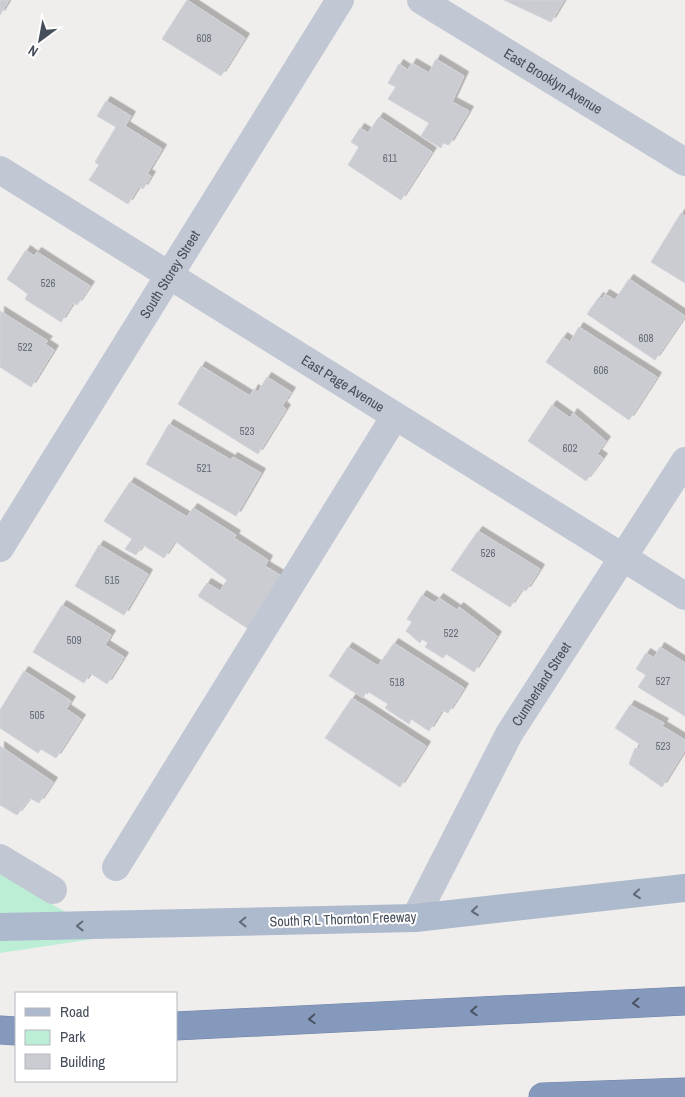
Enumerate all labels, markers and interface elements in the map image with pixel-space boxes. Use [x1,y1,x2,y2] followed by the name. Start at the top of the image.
[15,15,65,65] north arrow
[196,31,212,45] house number: 608
[25,41,41,61] text: N
[501,44,606,118] street label: East Brooklyn Avenue
[383,151,397,165] house number: 611
[136,227,204,322] street label: South Storey Street
[40,276,56,290] house number: 526
[638,331,654,345] house number: 608
[17,340,33,354] house number: 522
[298,351,388,416] street label: East Page Avenue
[593,363,609,377] house number: 606
[239,424,255,438] house number: 523
[562,441,578,455] house number: 602
[196,461,212,475] house number: 521
[480,546,496,560] house number: 526
[104,573,120,587] house number: 515
[443,626,459,640] house number: 522
[66,633,82,647] house number: 509
[507,639,575,730] street label: Cumberland Street
[655,674,671,688] house number: 527
[389,675,405,689] house number: 518
[29,708,45,722] house number: 505
[655,739,671,753] house number: 523
[632,888,640,899] one-way arrow
[471,905,479,916] one-way arrow
[269,907,417,931] street label: South R L Thornton Freeway
[239,916,247,927] one-way arrow
[76,920,84,931] one-way arrow
[15,992,178,1082] legend
[632,998,640,1009] one-way arrow
[60,1001,89,1022] text: Road
[470,1006,478,1017] one-way arrow
[307,1014,315,1025] one-way arrow
[60,1026,86,1047] text: Park
[60,1051,105,1072] text: Building

